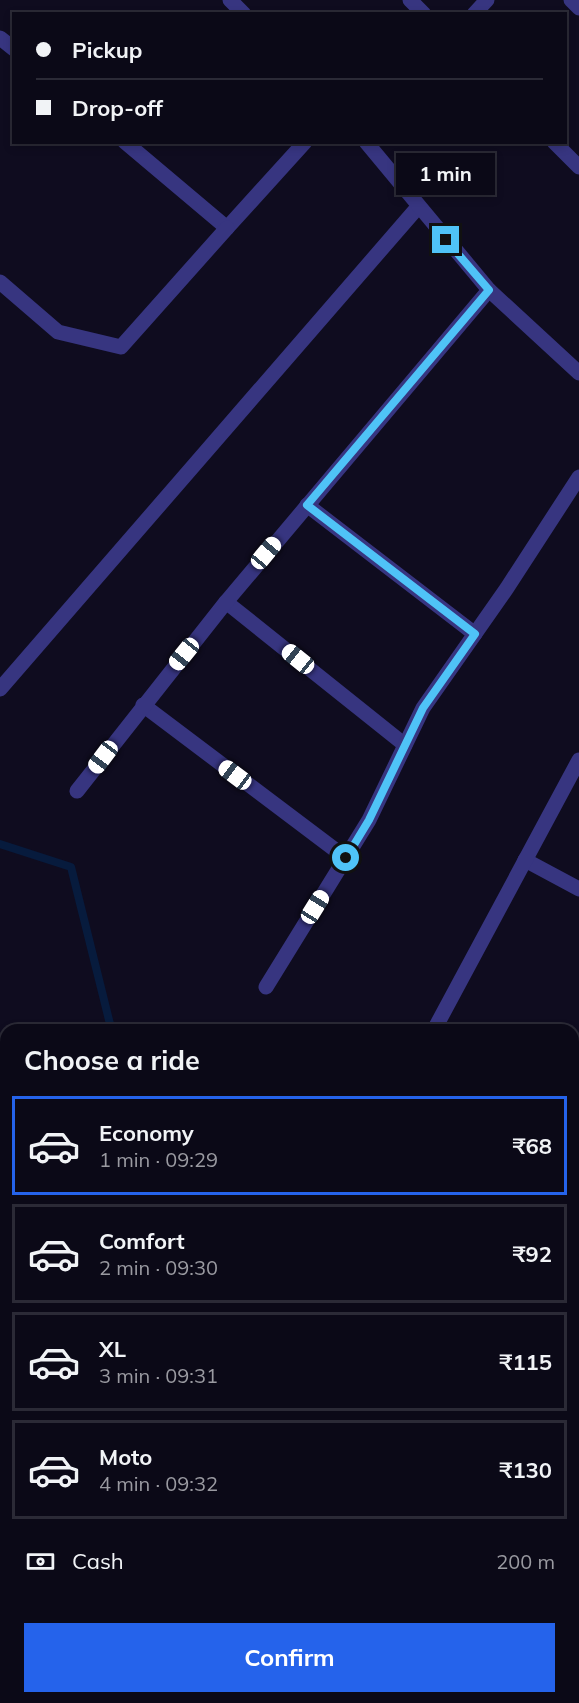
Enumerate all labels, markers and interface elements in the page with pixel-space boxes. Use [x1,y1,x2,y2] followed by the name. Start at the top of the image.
[72,36,142,64] text: Pickup
[72,94,163,122] text: Drop-off
[396,153,496,195] callout: 1 min
[419,161,472,186] text: 1 min
[432,226,459,253] route end
[248,533,284,573] car
[166,634,202,674] car
[278,641,318,677] car
[85,737,121,777] car
[215,757,255,793] car
[332,844,359,871] route start
[298,887,332,927] car
[24,1043,200,1077] text: Choose a ride
[27,1119,81,1173] icon: car
[99,1119,194,1147] text: Economy
[512,1132,552,1160] text: ₹68
[99,1147,218,1172] text: 1 min · 09:29
[27,1227,81,1281] icon: car
[99,1227,185,1255] text: Comfort
[512,1240,552,1268] text: ₹92
[99,1255,218,1280] text: 2 min · 09:30
[27,1335,81,1389] icon: car
[99,1335,126,1363] text: XL
[499,1348,552,1376] text: ₹115
[99,1363,218,1388] text: 3 min · 09:31
[27,1443,81,1497] icon: car
[99,1443,152,1471] text: Moto
[499,1456,552,1484] text: ₹130
[99,1471,218,1496] text: 4 min · 09:32
[24,1545,57,1578] icon: cash
[72,1547,124,1575] text: Cash
[496,1549,555,1574] text: 200 m
[24,1623,555,1692] button: Confirm

